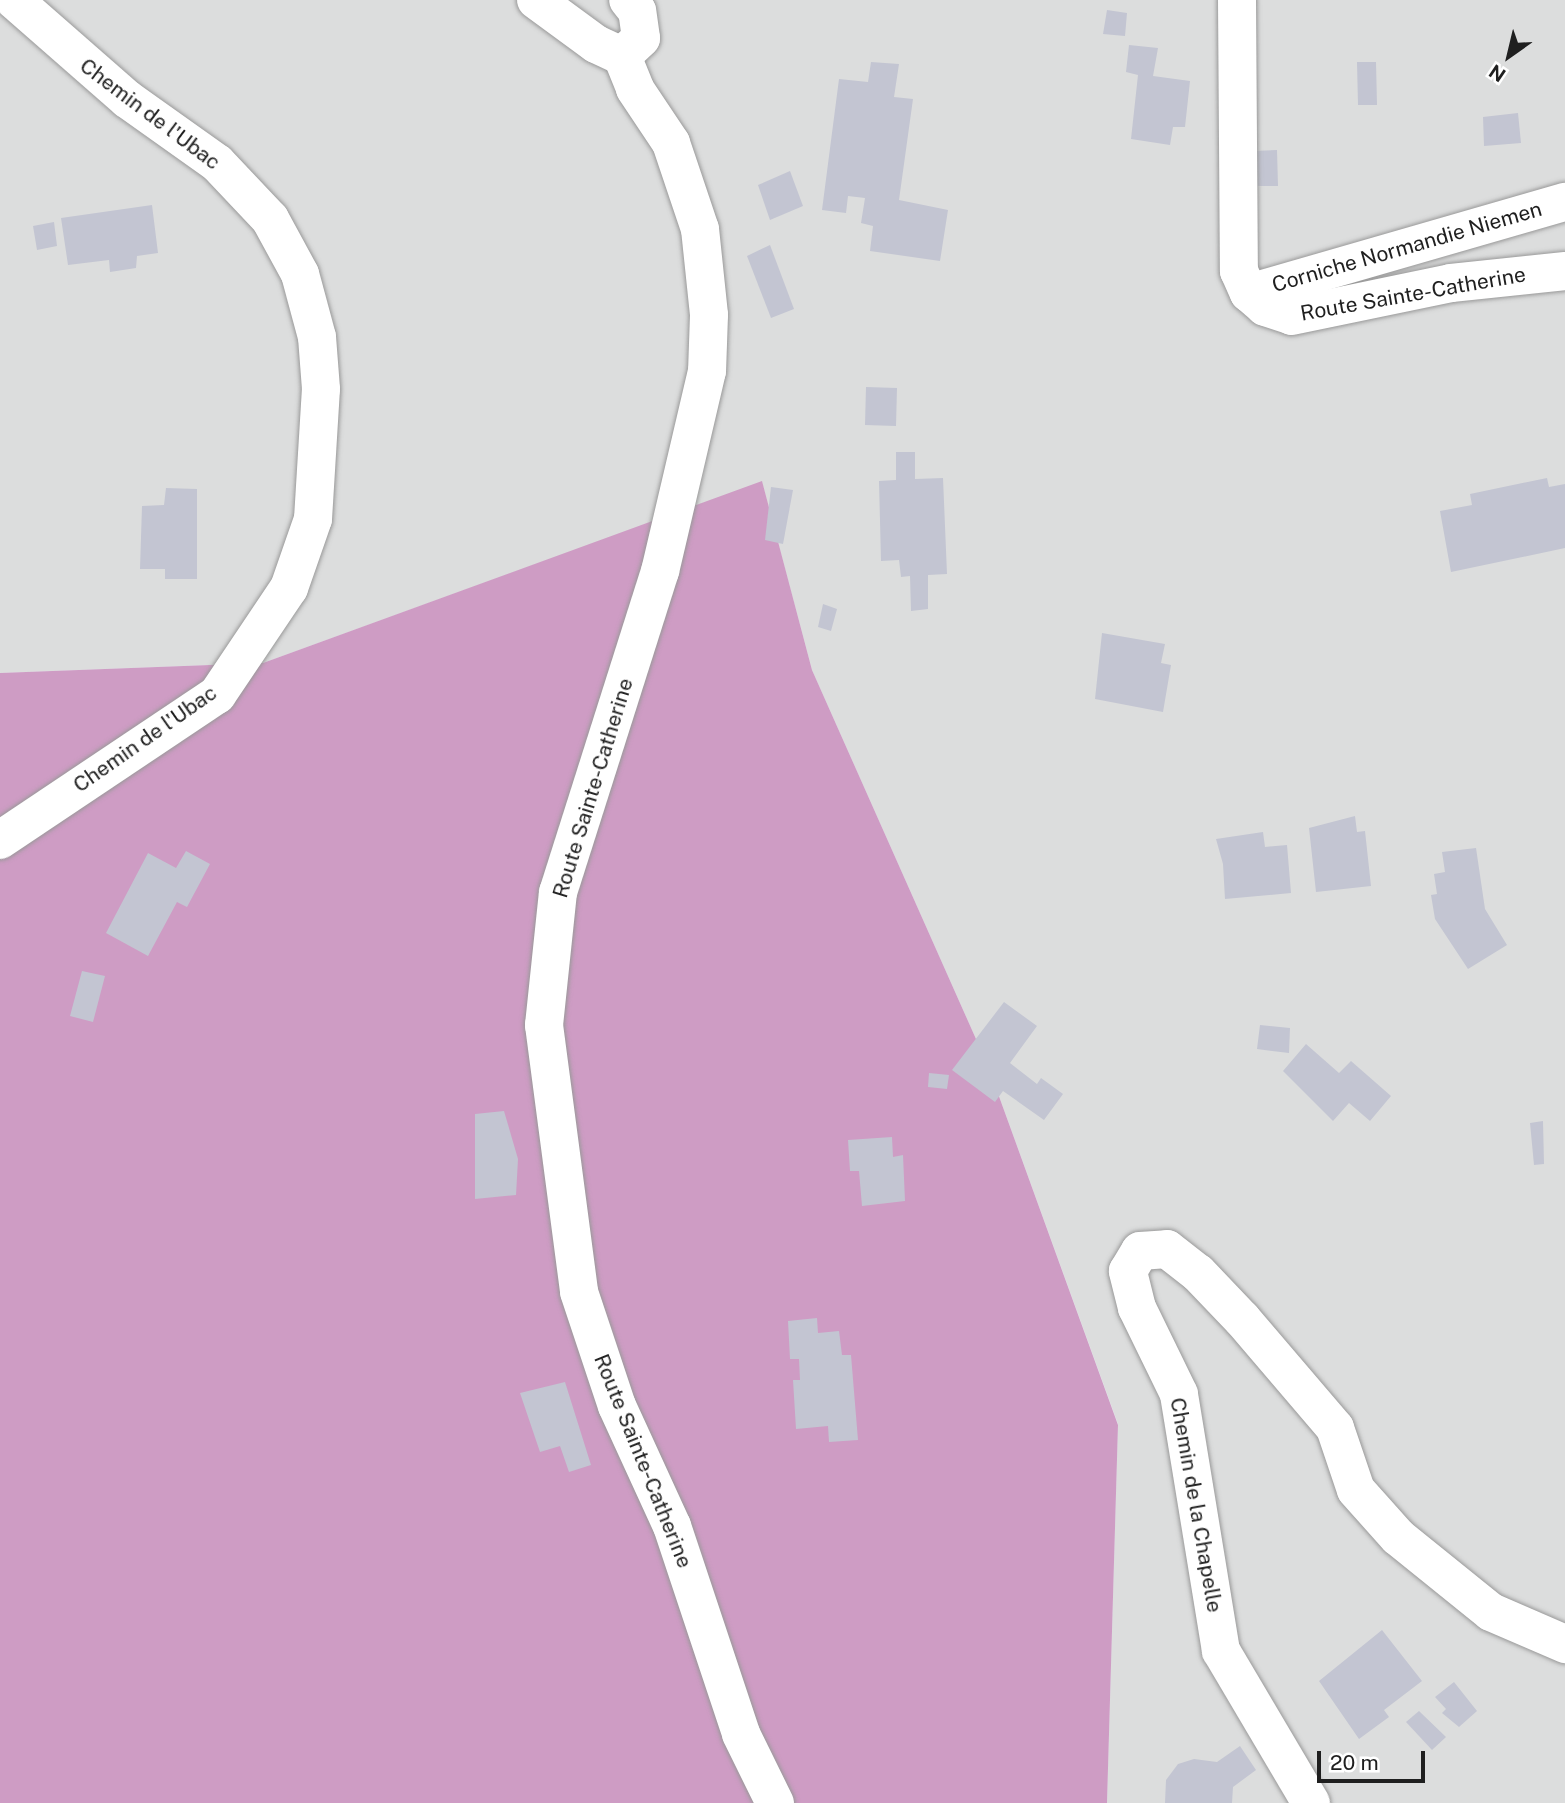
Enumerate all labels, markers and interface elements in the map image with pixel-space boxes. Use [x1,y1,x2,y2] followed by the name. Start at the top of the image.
[1474,21,1544,91] north arrow
[75,53,225,175] street label: Chemin de l'Ubac
[1485,60,1510,87] text: N
[1269,196,1545,298] street label: Corniche Normandie Niemen
[1298,262,1528,326] street label: Route Sainte-Catherine
[548,675,638,901] street label: Route Sainte-Catherine
[68,680,222,798] street label: Chemin de l'Ubac
[589,1350,697,1572] street label: Route Sainte-Catherine
[1165,1395,1227,1615] street label: Chemin de la Chapelle
[1320,1736,1428,1780] scale bar
[1330,1750,1379,1775] text: 20 m

